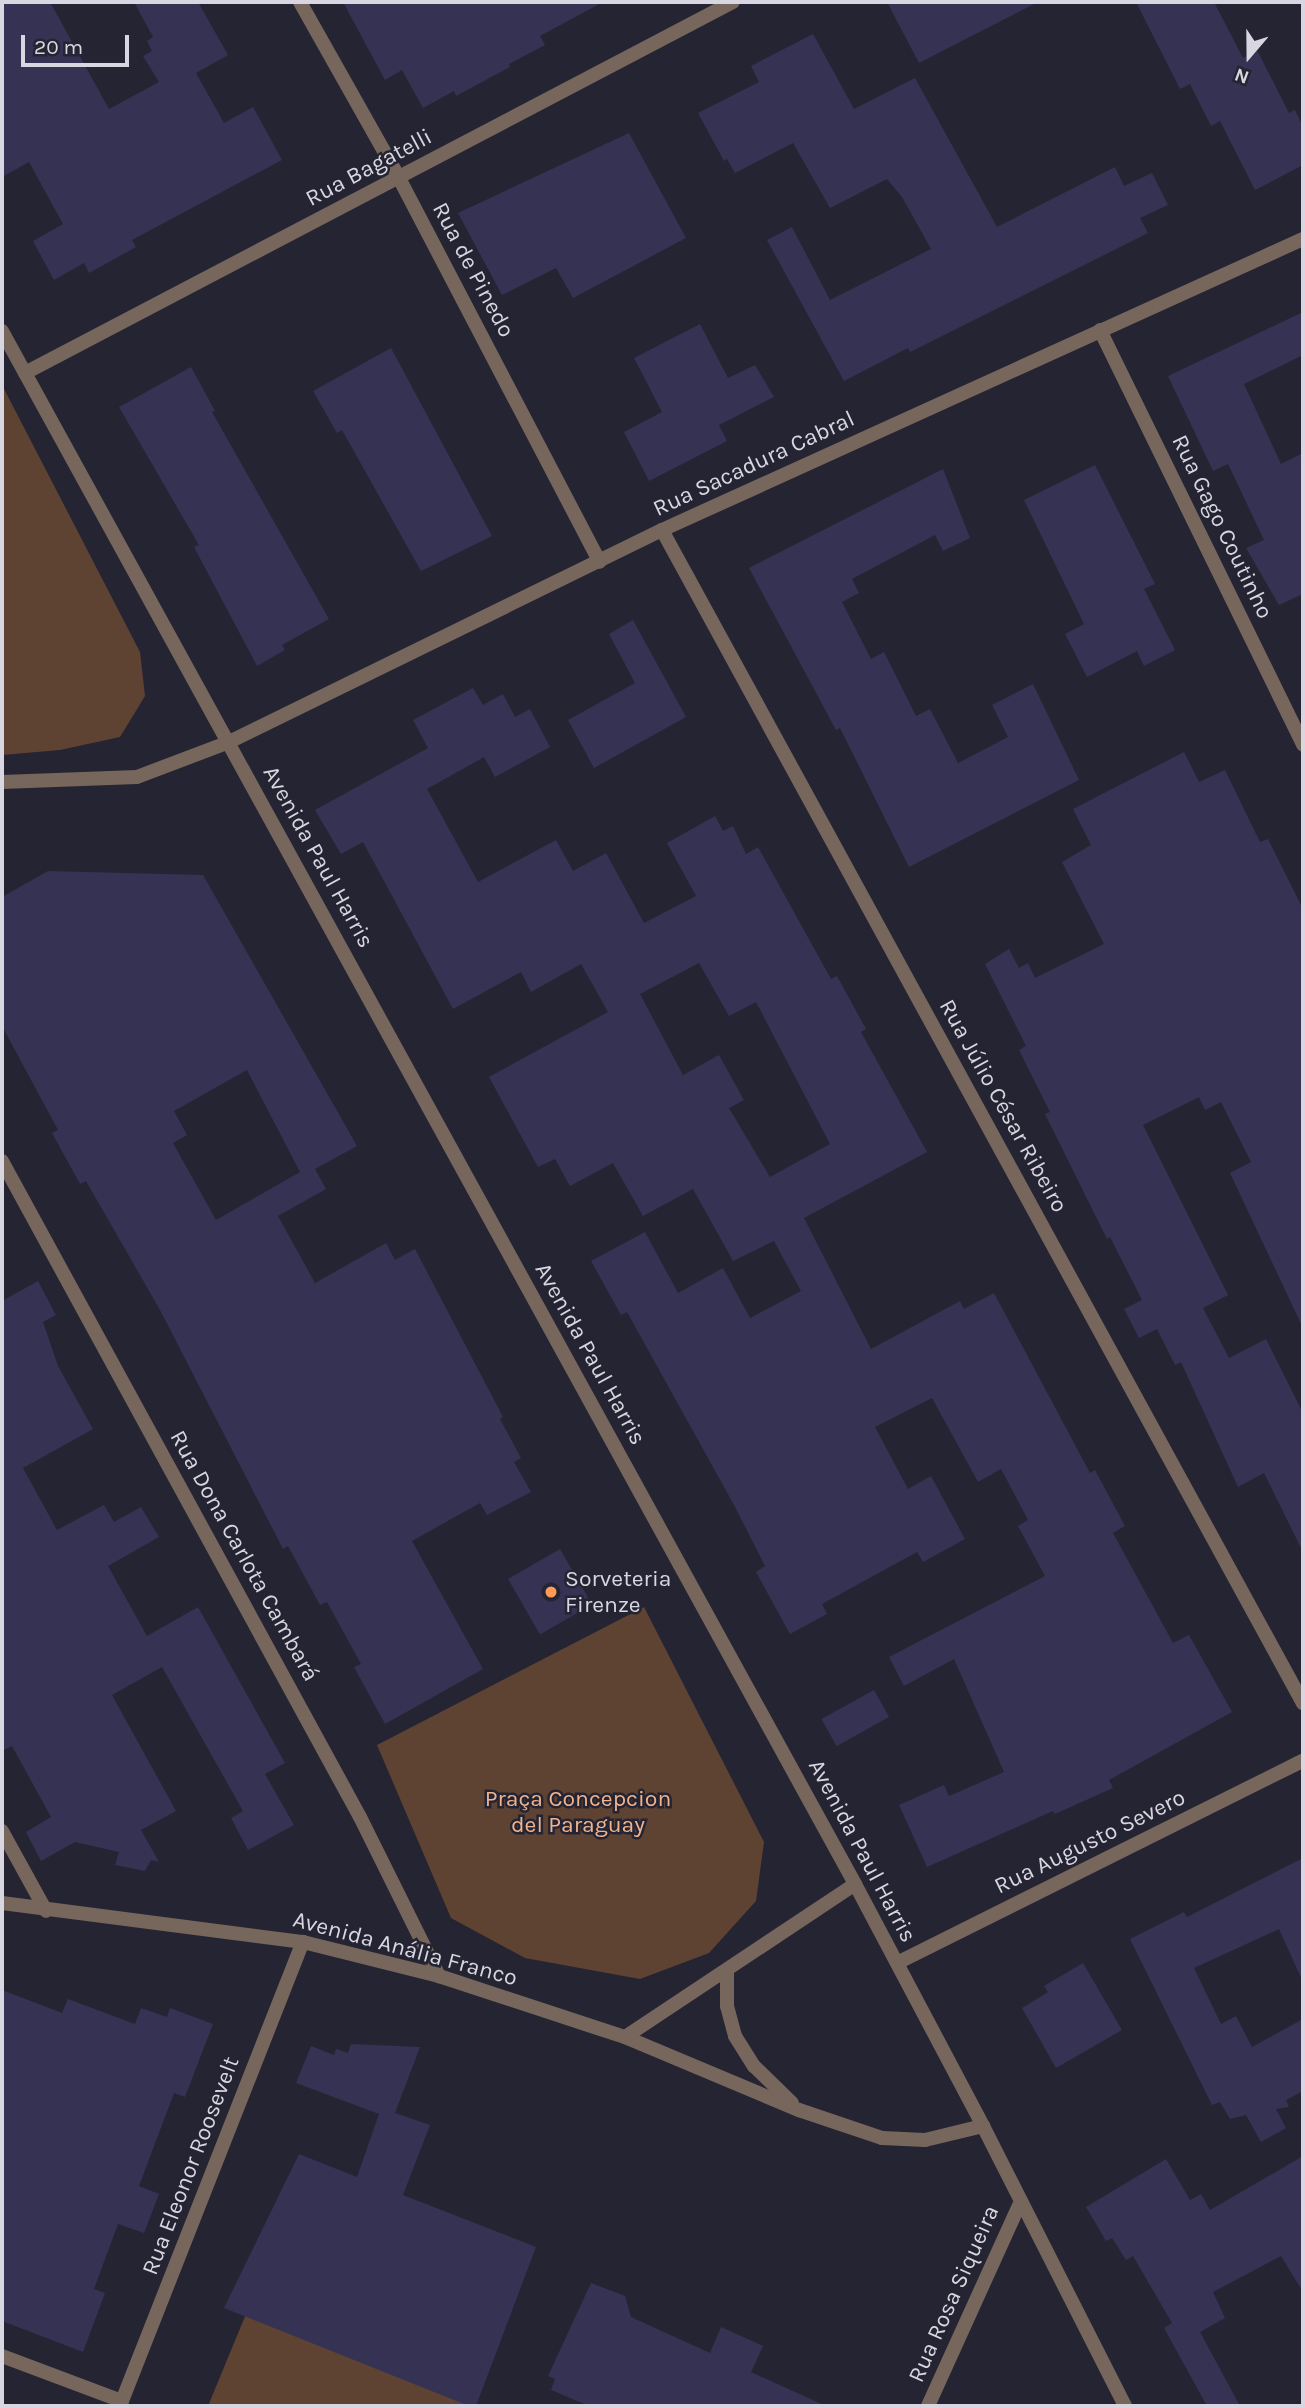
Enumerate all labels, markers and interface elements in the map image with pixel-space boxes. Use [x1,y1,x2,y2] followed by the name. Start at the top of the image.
[24,21,133,65] scale bar
[1214,21,1284,91] north arrow
[34,35,83,59] text: 20 m
[1232,63,1252,88] text: N
[301,123,437,213] street label: Rua Bagatelli
[426,198,520,342] street label: Rua de Pinedo
[649,405,859,523] street label: Rua Sacadura Cabral
[1166,431,1278,623] street label: Rua Gago Coutinho
[257,761,379,953] street label: Avenida Paul Harris
[933,995,1073,1217] street label: Rua Júlio César Ribeiro
[529,1258,651,1450] street label: Avenida Paul Harris
[164,1426,324,1686] street label: Rua Dona Carlota Cambará
[565,1565,671,1619] place label: Sorveteria Firenze
[543,1584,559,1600] marker: Sorveteria Firenze
[802,1755,922,1947] street label: Avenida Paul Harris
[990,1784,1190,1900] street label: Rua Augusto Severo
[485,1785,671,1839] park label: Praça Concepcion del Paraguay
[290,1906,520,1992] street label: Avenida Anália Franco
[137,2053,245,2279] street label: Rua Eleonor Roosevelt
[903,2201,1005,2387] street label: Rua Rosa Siqueira

